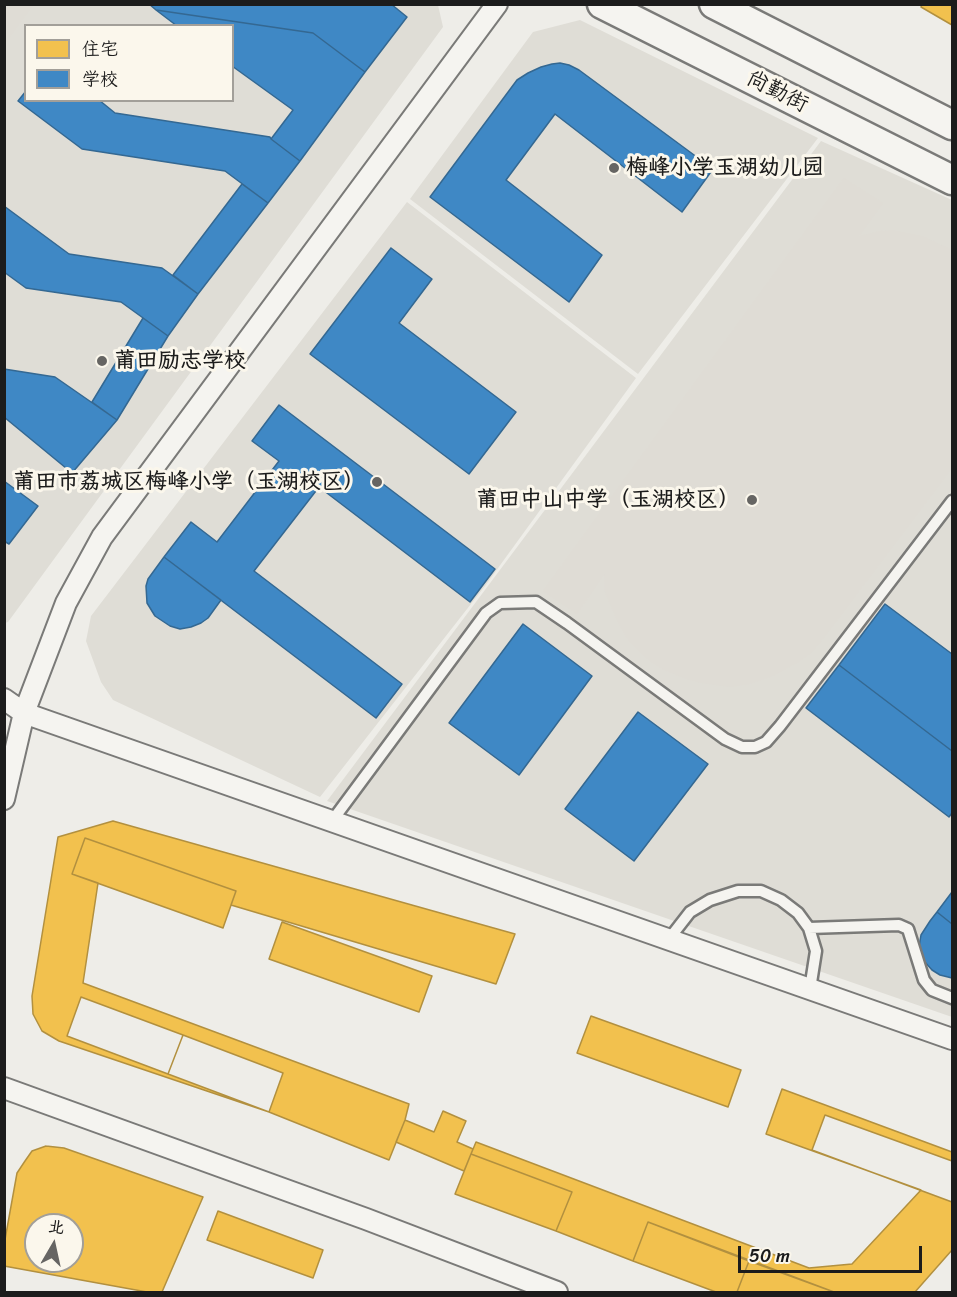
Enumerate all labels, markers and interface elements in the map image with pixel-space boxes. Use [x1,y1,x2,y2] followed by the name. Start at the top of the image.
[24,24,234,102] legend
[82,33,118,65] text: 住宅
[82,63,118,95] text: 学校
[742,65,812,119] street label: 尚勤街
[626,155,824,181] place label: 梅峰小学玉湖幼儿园
[607,161,621,175] marker: 梅峰小学玉湖幼儿园
[114,348,246,374] place label: 莆田励志学校
[95,354,109,368] marker: 莆田励志学校
[13,469,365,495] place label: 莆田市荔城区梅峰小学（玉湖校区）
[370,475,384,489] marker: 莆田市荔城区梅峰小学（玉湖校区）
[476,487,740,513] place label: 莆田中山中学（玉湖校区）
[745,493,759,507] marker: 莆田中山中学（玉湖校区）
[46,1211,67,1242] text: 北
[24,1213,84,1273] north arrow
[741,1234,926,1272] scale bar
[749,1240,790,1272] text: 50 m

